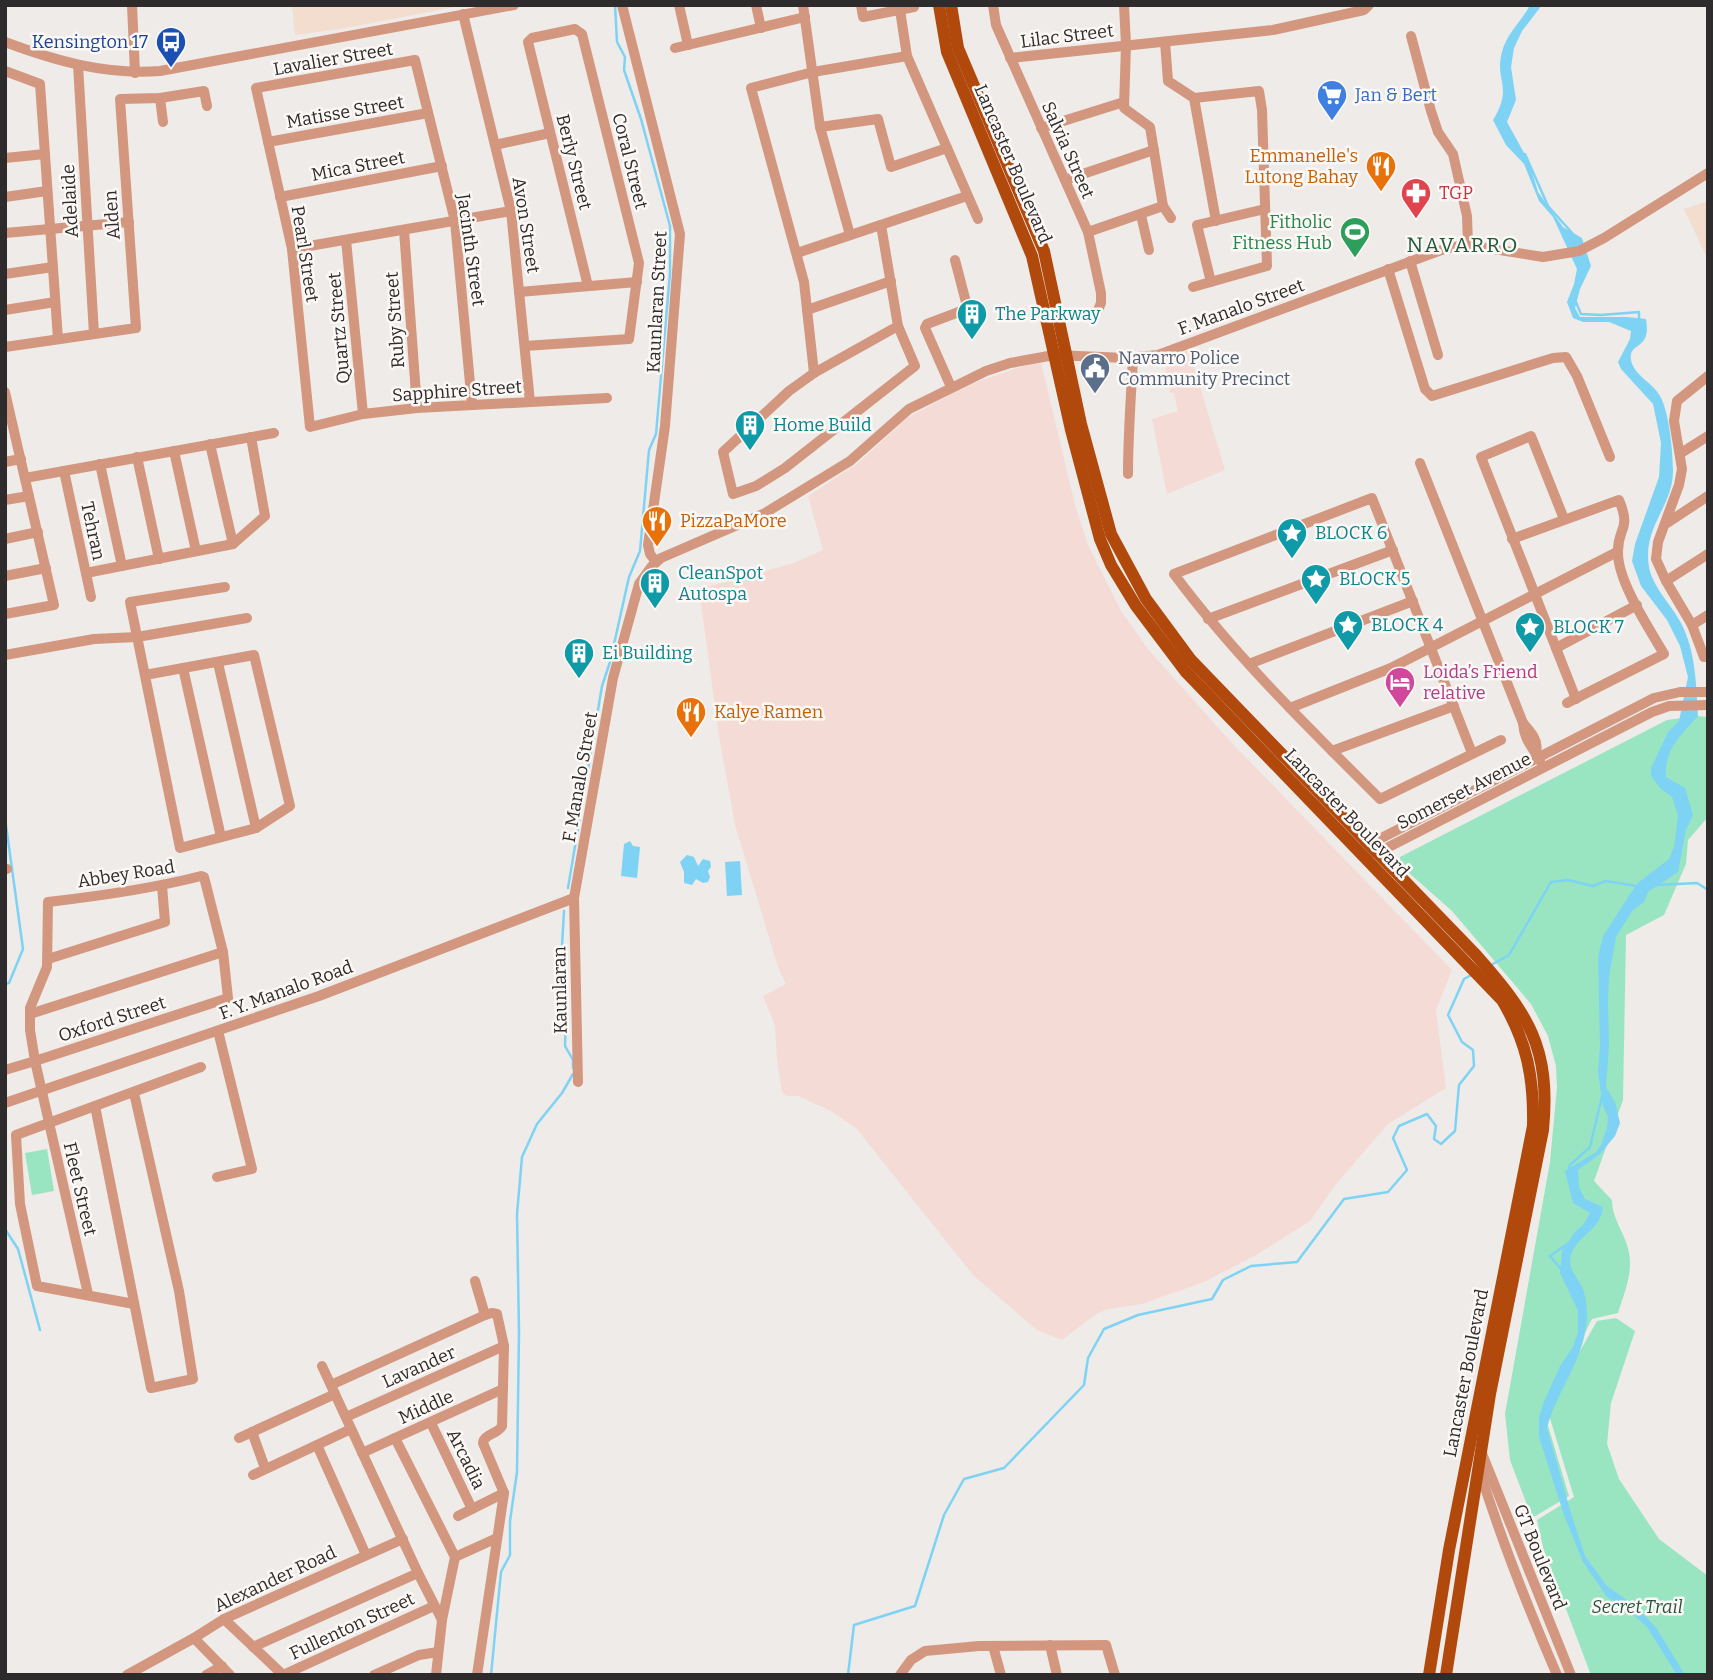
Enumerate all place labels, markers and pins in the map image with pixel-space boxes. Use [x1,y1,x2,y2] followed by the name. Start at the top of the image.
[154,25,188,69] bus stop icon: Kensington 17
[32,31,148,53] place label: Kensington 17
[1315,78,1349,122] supermarket icon: Jan & Bert
[1354,84,1438,106] place label: Jan & Bert
[1244,145,1358,188] place label: Emmanelle's Lutong Bahay
[1364,149,1398,193] restaurant icon: Emmanelle's Lutong Bahay
[1399,176,1433,220] pharmacy icon: TGP
[1439,182,1473,204] place label: TGP
[1232,211,1332,254] place label: Fitholic Fitness Hub
[1338,215,1372,259] sports icon: Fitholic Fitness Hub
[955,297,989,341] building icon: The Parkway
[995,303,1101,325] place label: The Parkway
[1118,347,1291,390] place label: Navarro Police Community Precinct
[1078,351,1112,395] public building icon: Navarro Police Community Precinct
[733,408,767,452] building icon: Home Build
[773,414,872,436] place label: Home Build
[640,504,674,548] restaurant icon: PizzaPaMore
[680,510,787,532] place label: PizzaPaMore
[1275,516,1309,560] place icon: BLOCK 6
[1315,522,1387,544] place label: BLOCK 6
[678,562,764,605] place label: CleanSpot Autospa
[1299,562,1333,606] place icon: BLOCK 5
[638,566,672,610] building icon: CleanSpot Autospa
[1339,568,1410,590] place label: BLOCK 5
[1331,608,1365,652] place icon: BLOCK 4
[1513,610,1547,654] place icon: BLOCK 7
[1371,614,1444,636] place label: BLOCK 4
[1553,616,1624,638] place label: BLOCK 7
[562,636,596,680] building icon: Ei Building
[602,642,692,664] place label: Ei Building
[1423,661,1538,704] place label: Loida’s Friend relative
[1383,665,1417,709] hotel icon: Loida’s Friend relative
[674,695,708,739] restaurant icon: Kalye Ramen
[714,701,824,723] place label: Kalye Ramen

